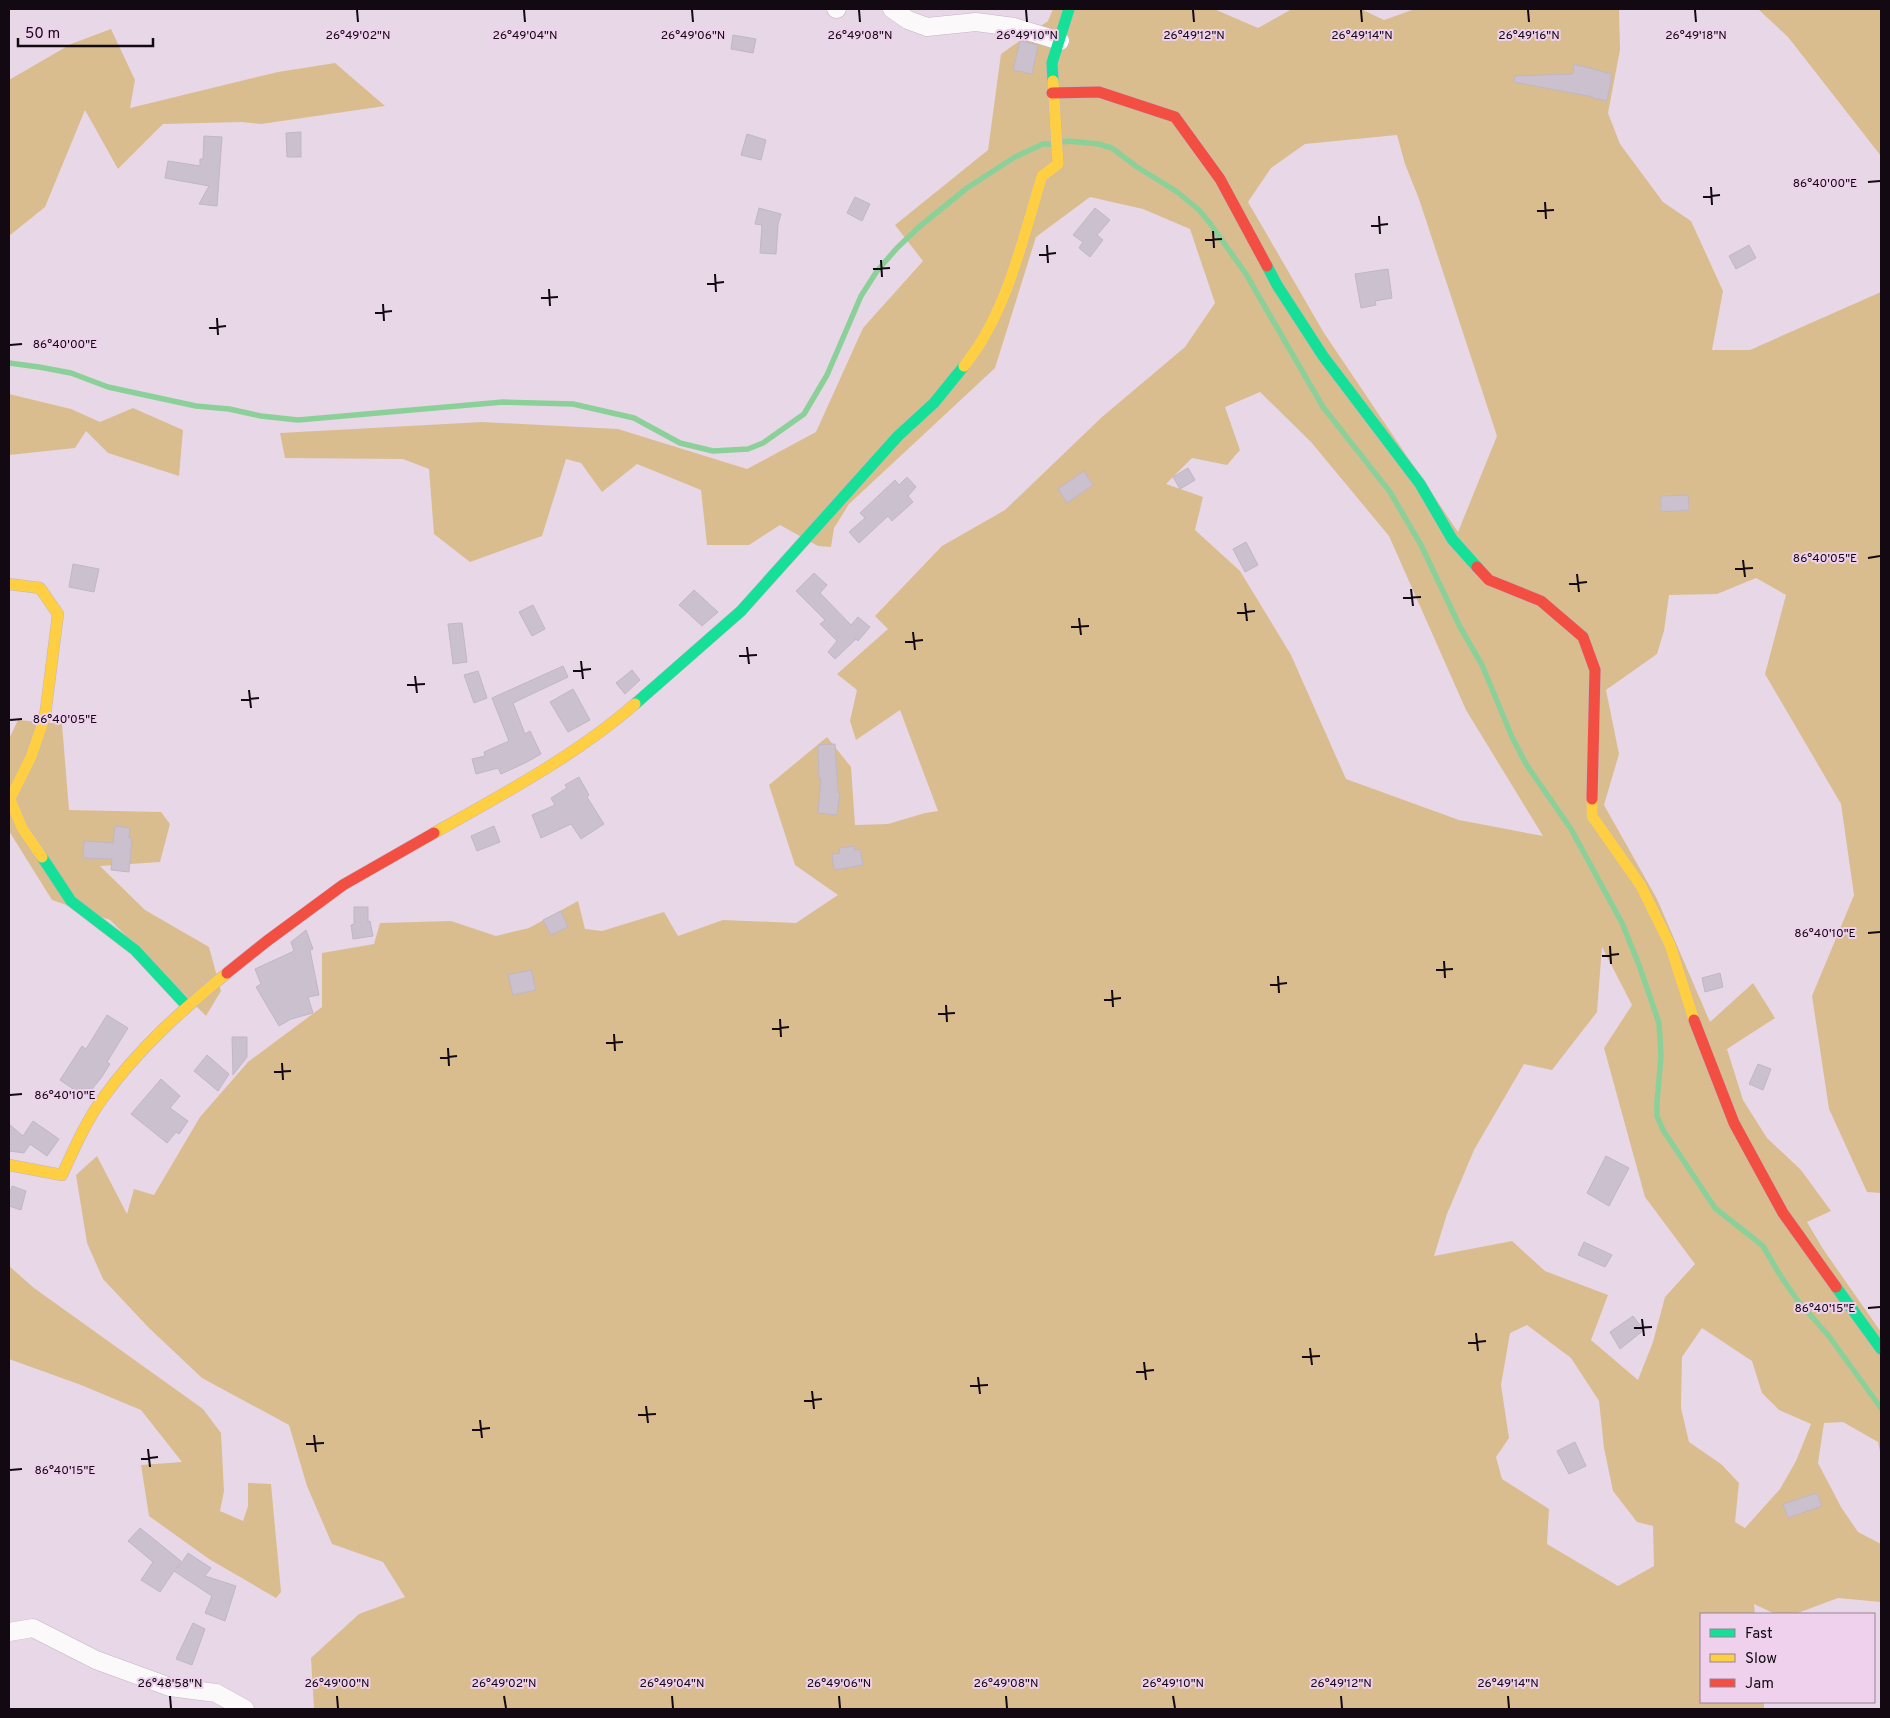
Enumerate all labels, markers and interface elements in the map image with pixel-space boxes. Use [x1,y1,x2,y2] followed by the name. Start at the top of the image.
[18,15,152,47] scale bar
[25,25,60,44] text: 50 m
[326,28,390,44] text: 26°49'02"N
[493,28,557,44] text: 26°49'04"N
[661,28,725,44] text: 26°49'06"N
[828,28,892,44] text: 26°49'08"N
[996,28,1058,44] text: 26°49'10"N
[1163,28,1225,44] text: 26°49'12"N
[1331,28,1393,44] text: 26°49'14"N
[1498,28,1560,44] text: 26°49'16"N
[1665,28,1727,44] text: 26°49'18"N
[1793,176,1857,192] text: 86°40'00"E
[33,337,97,353] text: 86°40'00"E
[1793,551,1857,567] text: 86°40'05"E
[33,712,97,728] text: 86°40'05"E
[1794,926,1856,942] text: 86°40'10"E
[34,1088,96,1104] text: 86°40'10"E
[1794,1301,1856,1317] text: 86°40'15"E
[34,1463,96,1479] text: 86°40'15"E
[1700,1613,1875,1703] legend
[1745,1625,1773,1644] text: Fast
[1745,1650,1777,1669] text: Slow
[1745,1675,1774,1694] text: Jam
[138,1676,202,1692] text: 26°48'58"N
[304,1676,370,1692] text: 26°49'00"N
[472,1676,536,1692] text: 26°49'02"N
[640,1676,704,1692] text: 26°49'04"N
[807,1676,871,1692] text: 26°49'06"N
[974,1676,1038,1692] text: 26°49'08"N
[1142,1676,1204,1692] text: 26°49'10"N
[1310,1676,1372,1692] text: 26°49'12"N
[1477,1676,1539,1692] text: 26°49'14"N

